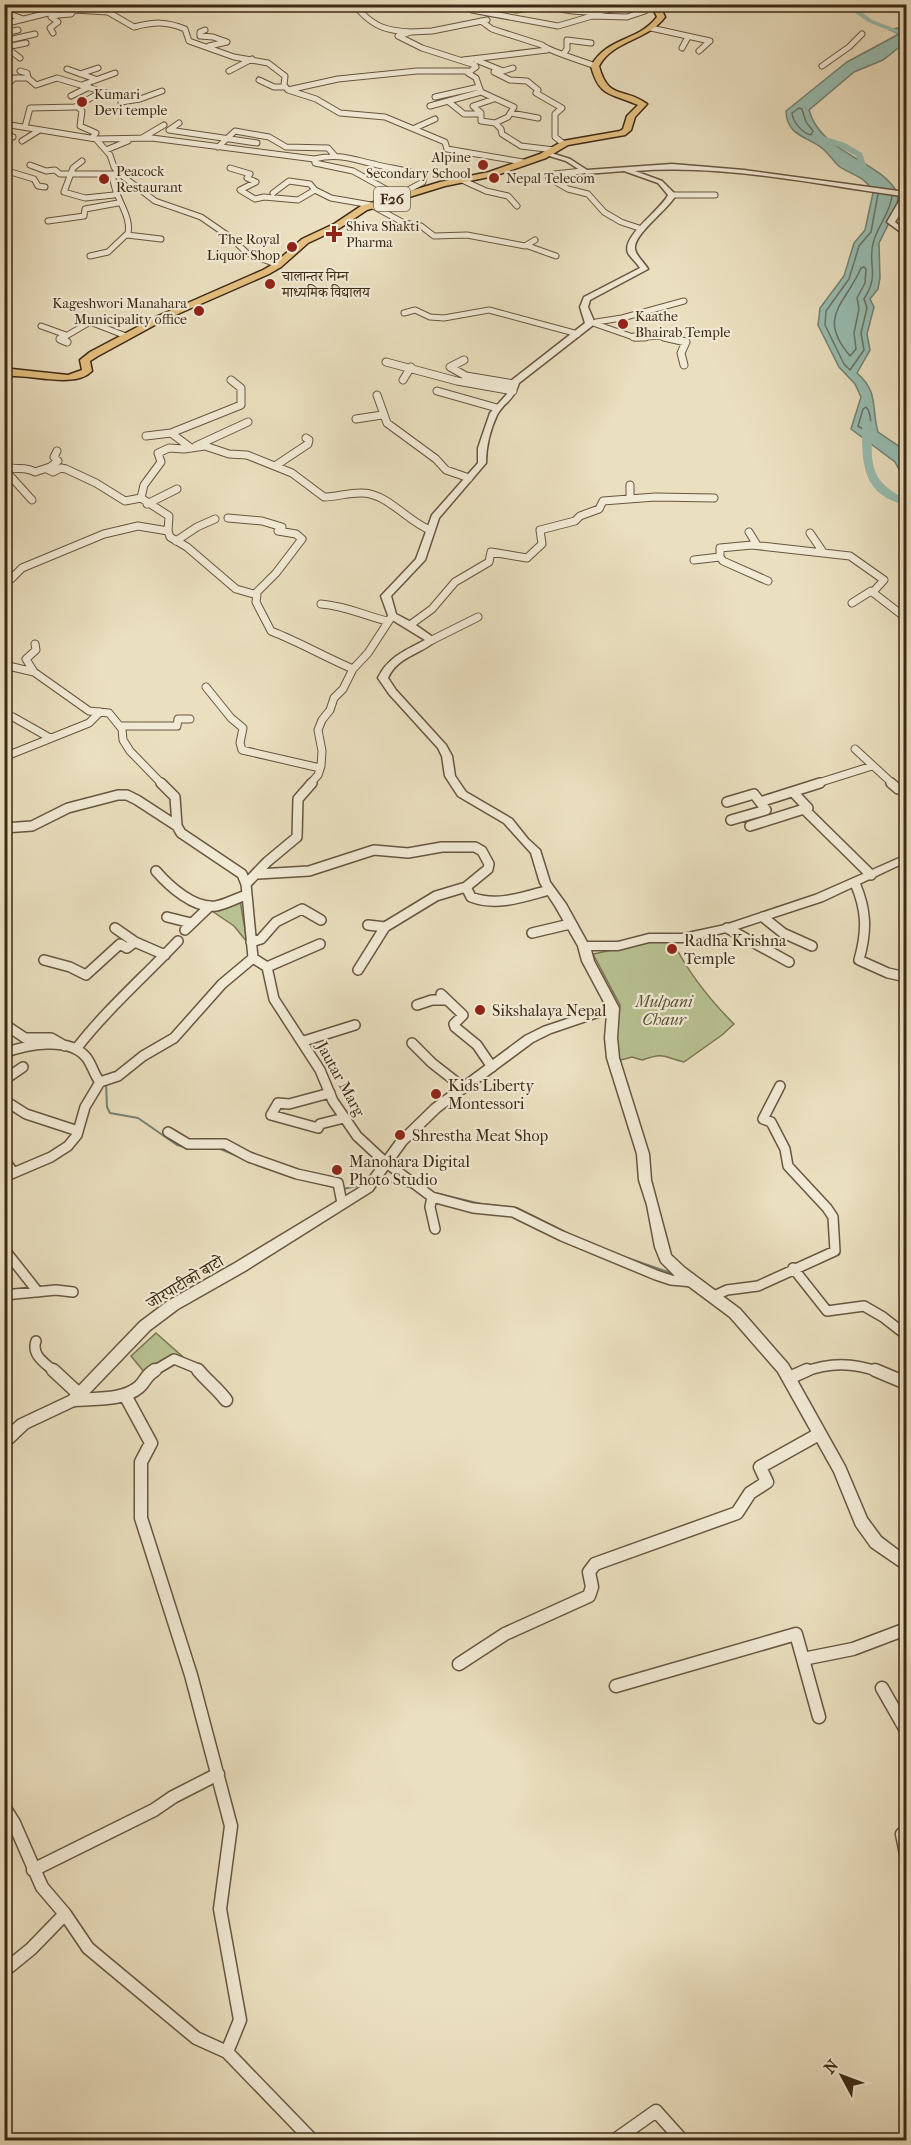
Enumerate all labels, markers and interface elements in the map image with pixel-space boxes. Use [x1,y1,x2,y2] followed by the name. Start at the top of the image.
[94,86,167,119] place label: Kumari Devi temple
[75,95,89,109] marker: Kumari Devi temple
[366,149,471,182] place label: Alpine Secondary School
[476,158,490,172] marker: Alpine Secondary School
[116,163,183,196] place label: Peacock Restaurant
[506,170,595,187] place label: Nepal Telecom
[487,171,501,185] marker: Nepal Telecom
[97,172,111,186] marker: Peacock Restaurant
[374,187,410,211] road number: F26
[346,218,419,251] place label: Shiva Shakti Pharma
[327,227,341,241] marker: Shiva Shakti Pharma
[207,231,280,264] place label: The Royal Liquor Shop
[285,240,299,254] marker: The Royal Liquor Shop
[281,268,371,301] place label: चालान्तर निम्न माध्यमिक विद्यालय
[263,277,277,291] marker: चालान्तर निम्न माध्यमिक विद्यालय
[52,295,188,328] place label: Kageshwori Manahara Municipality office
[192,304,206,318] marker: Kageshwori Manahara Municipality office
[635,308,730,341] place label: Kaathe Bhairab Temple
[616,317,630,331] marker: Kaathe Bhairab Temple
[684,931,787,968] place label: Radha Krishna Temple
[665,942,679,956] marker: Radha Krishna Temple
[635,992,694,1029] park label: Mulpani Chaur
[492,1001,607,1020] place label: Sikshalaya Nepal
[473,1003,487,1017] marker: Sikshalaya Nepal
[312,1036,370,1120] street label: Jautar Marg
[448,1076,534,1113] place label: Kids Liberty Montessori
[429,1087,443,1101] marker: Kids Liberty Montessori
[412,1126,549,1145] place label: Shrestha Meat Shop
[393,1128,407,1142] marker: Shrestha Meat Shop
[349,1152,470,1189] place label: Manohara Digital Photo Studio
[330,1163,344,1177] marker: Manohara Digital Photo Studio
[142,1251,228,1313] street label: जोरपाटीको बाटो
[812,2046,872,2106] north arrow
[820,2055,843,2077] text: N

